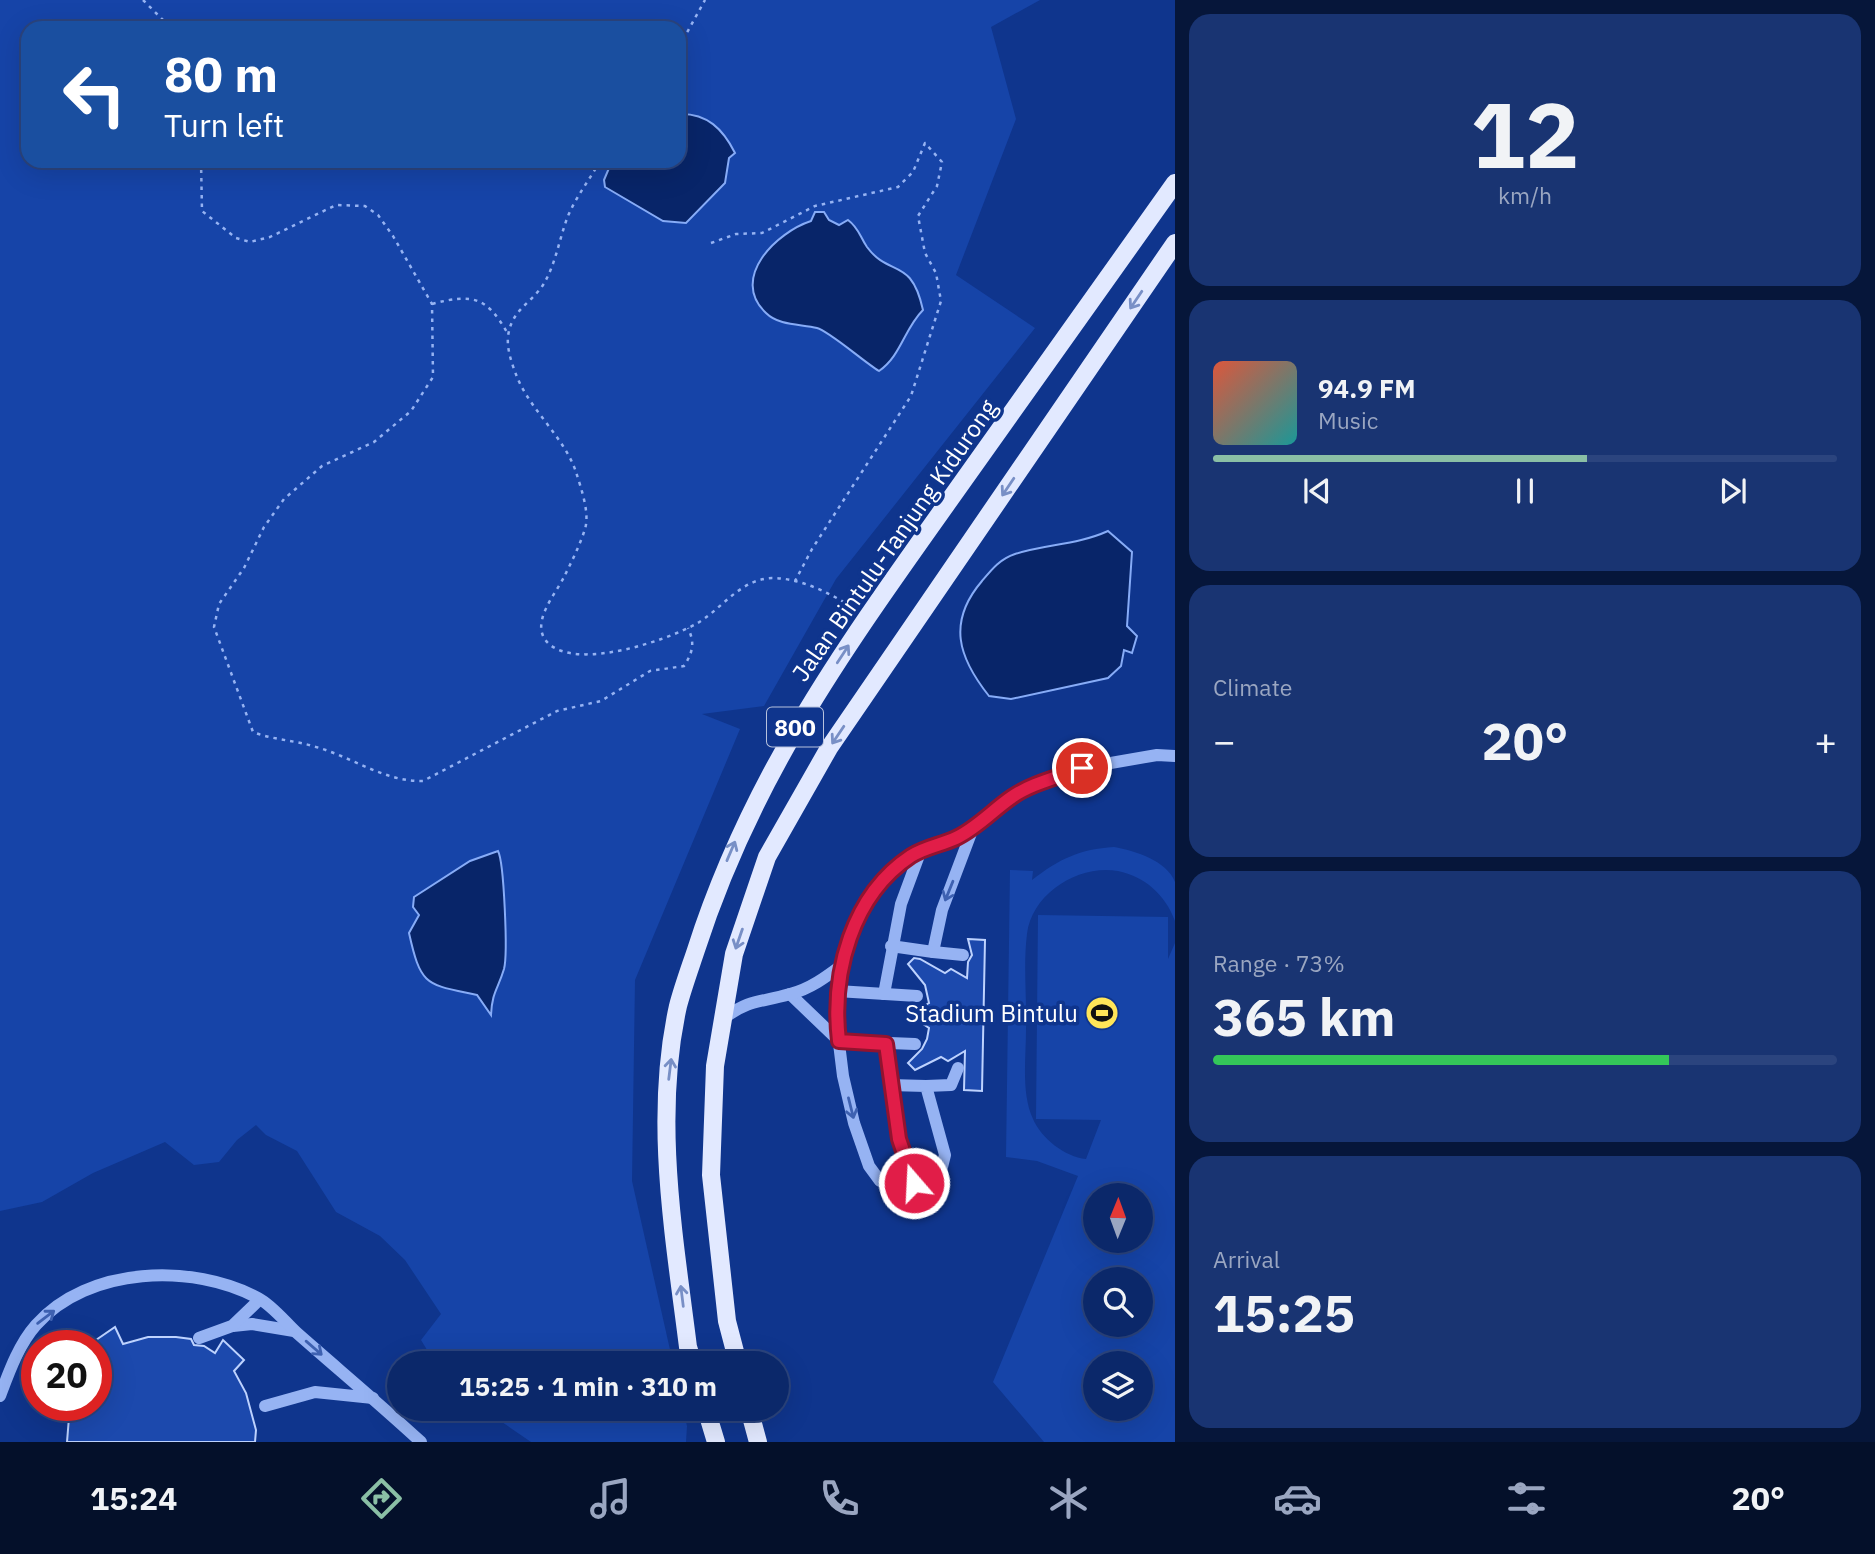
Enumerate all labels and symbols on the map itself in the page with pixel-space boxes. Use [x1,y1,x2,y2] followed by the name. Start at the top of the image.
[1129,290,1143,309] one-way arrow
[784,393,1004,687] street label: Jalan Bintulu-Tanjung Kidurong
[1001,477,1015,496] one-way arrow
[836,644,850,664] one-way arrow
[767,708,823,747] road number: 800
[830,725,844,745] one-way arrow
[1052,738,1112,798] pin
[725,841,738,863] one-way arrow
[942,880,955,902] one-way arrow
[732,928,744,950] one-way arrow
[1083,994,1121,1032] sports icon: Stadium Bintulu
[905,997,1078,1029] place label: Stadium Bintulu
[663,1059,676,1081] one-way arrow
[845,1096,858,1119] one-way arrow
[877,1146,951,1220] position arrow
[1083,1183,1153,1253] north arrow
[675,1285,688,1308] one-way arrow
[37,1310,56,1325] one-way arrow
[21,1330,112,1421] speed limit sign: 20
[305,1339,323,1355] one-way arrow

